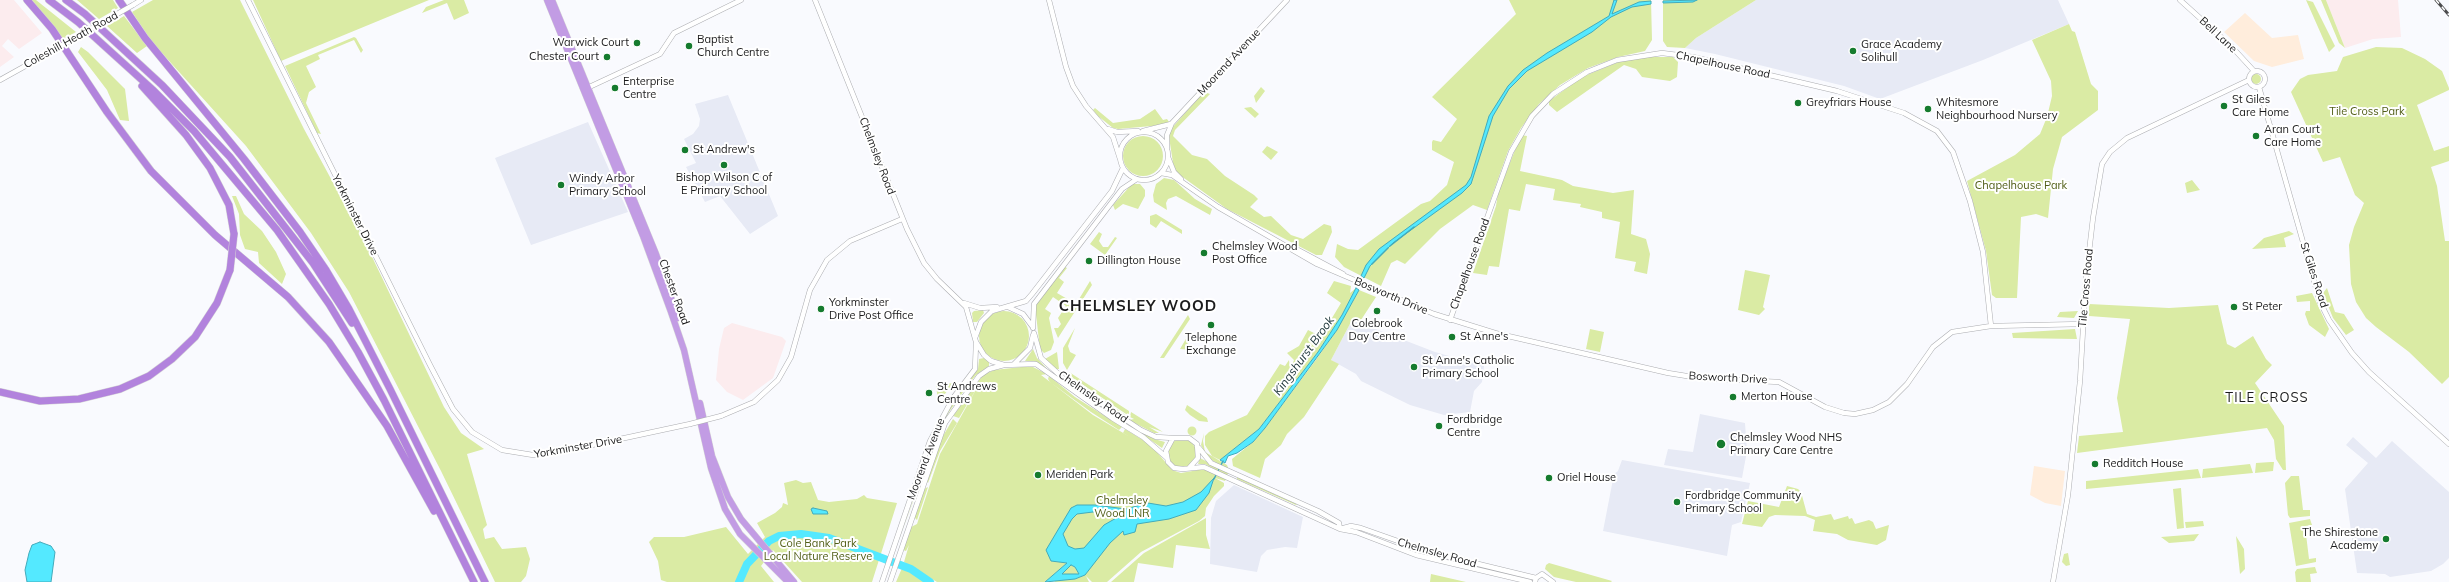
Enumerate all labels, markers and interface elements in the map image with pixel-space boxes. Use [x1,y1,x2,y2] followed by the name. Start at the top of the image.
[22,9,120,71] street label: Coleshill Heath Road
[2196,14,2240,56] street label: Bell Lane
[1195,26,1263,98] street label: Moorend Avenue
[697,33,769,59] place label: Baptist Church Centre
[552,36,629,50] place label: Warwick Court
[632,38,642,48] marker: Warwick Court
[1861,38,1942,64] place label: Grace Academy Solihull
[684,41,694,51] marker: Baptist Church Centre
[1848,46,1858,56] marker: Grace Academy Solihull
[1675,49,1771,81] street label: Chapelhouse Road
[529,50,599,64] place label: Chester Court
[602,52,612,62] marker: Chester Court
[623,75,674,101] place label: Enterprise Centre
[610,83,620,93] marker: Enterprise Centre
[2232,93,2289,119] place label: St Giles Care Home
[1806,96,1891,110] place label: Greyfriars House
[1936,96,2058,122] place label: Whitesmore Neighbourhood Nursery
[1793,98,1803,108] marker: Greyfriars House
[2219,101,2229,111] marker: St Giles Care Home
[1923,104,1933,114] marker: Whitesmore Neighbourhood Nursery
[2329,105,2405,119] park label: Tile Cross Park
[856,115,898,197] street label: Chelmsley Road
[2264,123,2321,149] place label: Aran Court Care Home
[2251,131,2261,141] marker: Aran Court Care Home
[693,143,755,157] place label: St Andrew's
[680,145,690,155] marker: St Andrew's
[719,160,729,170] marker: Bishop Wilson C of E Primary School
[676,171,772,197] place label: Bishop Wilson C of E Primary School
[329,172,381,258] street label: Yorkminster Drive
[569,172,646,198] place label: Windy Arbor Primary School
[1975,179,2067,193] park label: Chapelhouse Park
[556,180,566,190] marker: Windy Arbor Primary School
[1447,217,1493,311] street label: Chapelhouse Road
[1212,240,1298,266] place label: Chelmsley Wood Post Office
[2297,241,2331,309] street label: St Giles Road
[1199,248,1209,258] marker: Chelmsley Wood Post Office
[2076,248,2096,328] street label: Tile Cross Road
[1097,254,1181,268] place label: Dillington House
[1084,256,1094,266] marker: Dillington House
[656,257,692,327] street label: Chester Road
[1352,275,1430,317] street label: Bosworth Drive
[829,296,913,322] place label: Yorkminster Drive Post Office
[1059,297,1217,315] district label: CHELMSLEY WOOD
[2242,300,2282,314] place label: St Peter
[2229,302,2239,312] marker: St Peter
[816,304,826,314] marker: Yorkminster Drive Post Office
[1372,306,1382,316] marker: Colebrook Day Centre
[1270,314,1338,398] water label: Kingshurst Brook
[1349,317,1405,343] place label: Colebrook Day Centre
[1206,320,1216,330] marker: Telephone Exchange
[1460,330,1508,344] place label: St Anne's
[1185,331,1237,357] place label: Telephone Exchange
[1447,332,1457,342] marker: St Anne's
[1422,354,1514,380] place label: St Anne's Catholic Primary School
[1409,362,1419,372] marker: St Anne's Catholic Primary School
[1056,368,1130,426] street label: Chelmsley Road
[1688,369,1768,387] street label: Bosworth Drive
[937,380,996,406] place label: St Andrews Centre
[924,388,934,398] marker: St Andrews Centre
[1741,390,1813,404] place label: Merton House
[2225,390,2309,406] district label: TILE CROSS
[1728,392,1738,402] marker: Merton House
[1447,413,1502,439] place label: Fordbridge Centre
[904,416,948,502] street label: Moorend Avenue
[1434,421,1444,431] marker: Fordbridge Centre
[1730,431,1842,457] place label: Chelmsley Wood NHS Primary Care Centre
[533,433,623,461] street label: Yorkminster Drive
[1715,438,1727,450] marker: Chelmsley Wood NHS Primary Care Centre
[2103,457,2183,471] place label: Redditch House
[2090,459,2100,469] marker: Redditch House
[1046,468,1113,482] place label: Meriden Park
[1033,470,1043,480] marker: Meriden Park
[1557,471,1616,485] place label: Oriel House
[1544,473,1554,483] marker: Oriel House
[1685,489,1801,515] place label: Fordbridge Community Primary School
[1094,494,1150,520] park label: Chelmsley Wood LNR
[1672,497,1682,507] marker: Fordbridge Community Primary School
[2302,526,2378,552] place label: The Shirestone Academy
[2381,534,2391,544] marker: The Shirestone Academy
[1396,535,1478,571] street label: Chelmsley Road
[764,537,872,563] park label: Cole Bank Park Local Nature Reserve

